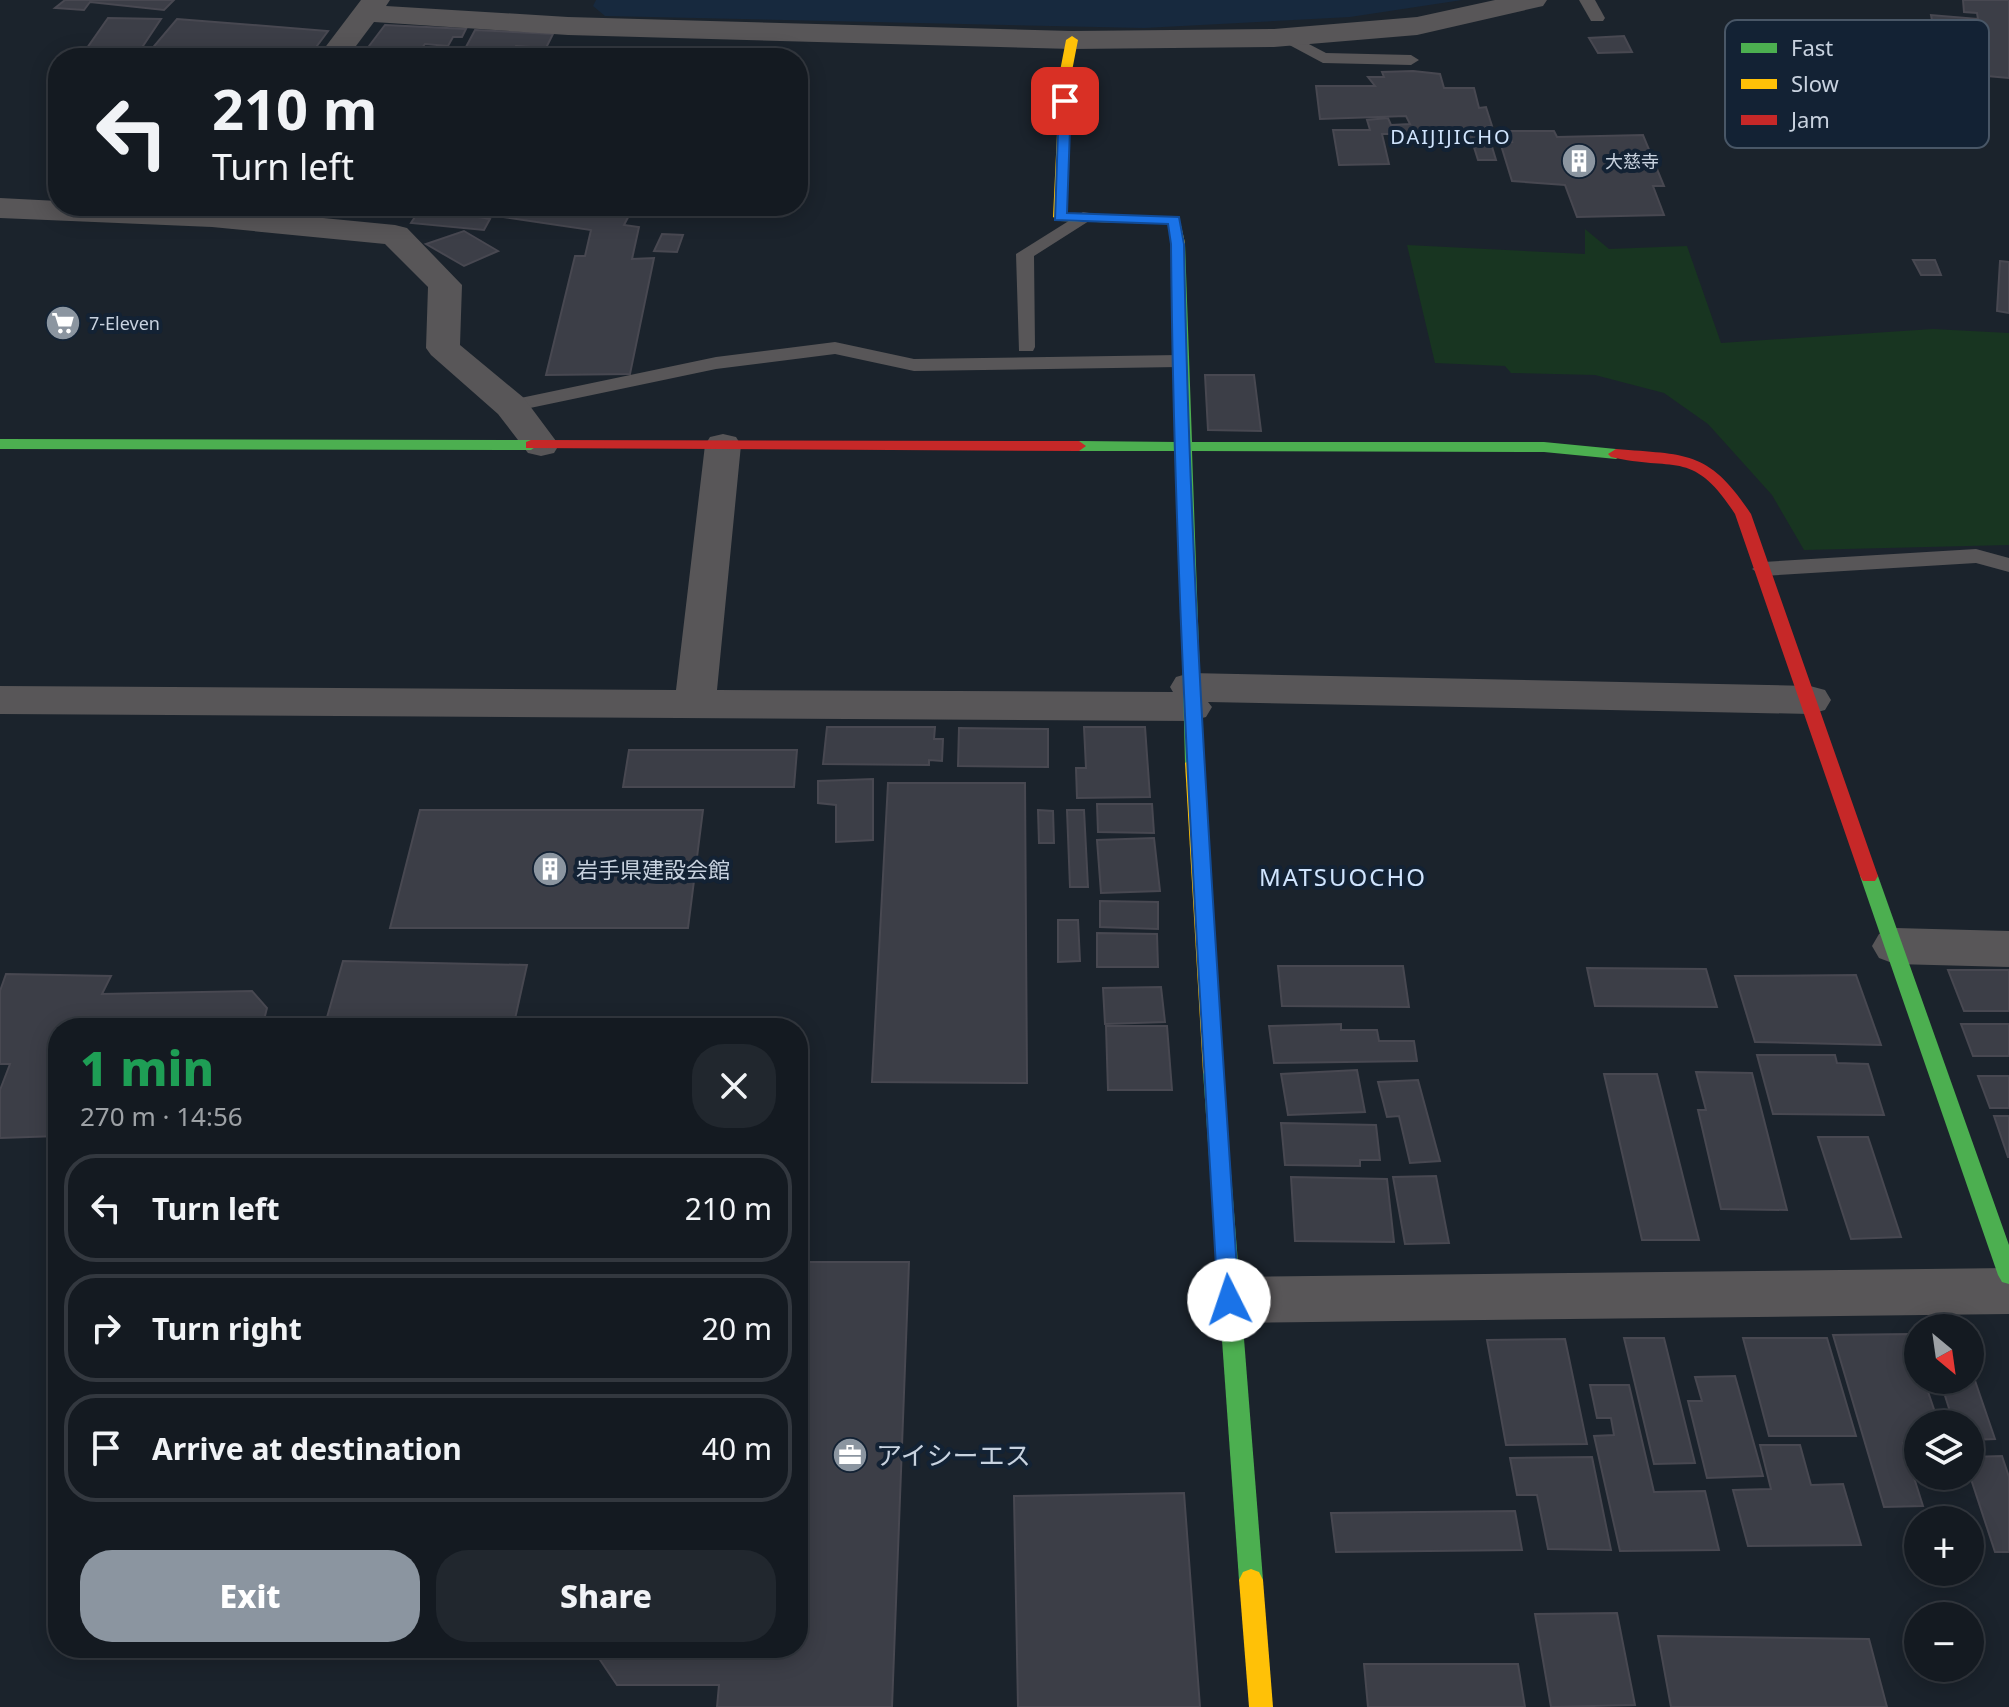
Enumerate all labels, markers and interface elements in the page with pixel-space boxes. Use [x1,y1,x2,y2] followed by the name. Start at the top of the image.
[1725,20,1989,148] legend
[1791,32,1833,62] text: Fast
[1031,67,1099,135] pin
[1791,68,1840,98] text: Slow
[212,70,377,146] text: 210 m
[1043,79,1087,123] icon: arrive
[80,80,184,184] icon: left
[1789,104,1830,134] text: Jam
[1390,123,1512,150] district label: DAIJIJICHO
[212,142,354,191] text: Turn left
[1560,142,1598,180] building icon: 大慈寺
[1605,149,1659,173] place label: 大慈寺
[44,304,82,342] supermarket icon: 7-Eleven
[89,311,160,335] place label: 7-Eleven
[531,850,569,888] building icon: 岩手県建設会館
[576,854,730,884] place label: 岩手県建設会館
[1259,860,1427,893] district label: MATSUOCHO
[80,1035,214,1100] text: 1 min
[692,1044,776,1128] button: close
[80,1098,243,1134] text: 270 m · 14:56
[84,1186,128,1230] icon: left
[152,1188,280,1229] text: Turn left
[685,1188,772,1229] text: 210 m
[1187,1258,1271,1342] position arrow
[84,1306,128,1350] icon: right
[152,1308,302,1349] text: Turn right
[702,1308,772,1349] text: 20 m
[1904,1314,1984,1394] north arrow
[1904,1314,1984,1682] map controls
[1904,1410,1984,1490] button: layers
[84,1426,128,1470] icon: arrive
[152,1428,462,1469] text: Arrive at destination
[702,1428,772,1469] text: 40 m
[831,1436,869,1474] office icon: アイシーエス
[876,1437,1031,1473] place label: アイシーエス
[1904,1506,1984,1586] button: +
[80,1550,420,1642] button: Exit
[436,1550,776,1642] button: Share
[1904,1602,1984,1682] button: −

